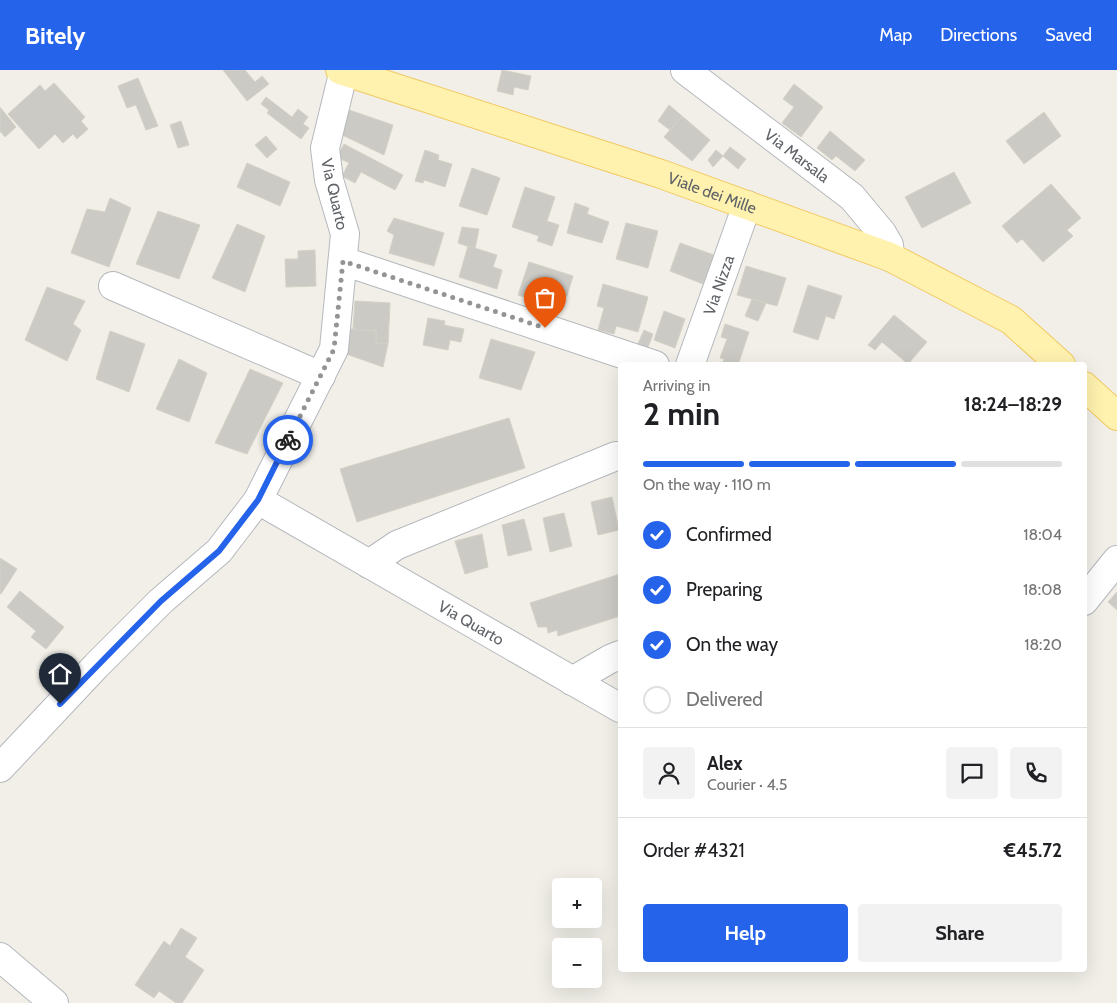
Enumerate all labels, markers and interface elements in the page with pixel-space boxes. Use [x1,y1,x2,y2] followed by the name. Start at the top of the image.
[25,21,85,50] text: Bitely
[879,24,912,46] text: Map
[940,24,1017,46] text: Directions
[1045,24,1092,46] text: Saved
[761,125,833,187] street label: Via Marsala
[317,157,352,232] street label: Via Quarto
[665,168,759,218] street label: Viale dei Mille
[700,252,739,318] street label: Via Nizza
[524,277,566,328] pin
[531,284,559,312] icon: bag
[643,376,710,395] text: Arriving in
[964,393,1062,416] text: 18:24–18:29
[643,394,720,433] text: 2 min
[263,415,313,465] courier
[274,426,302,454] icon: bike
[643,475,771,494] text: On the way · 110 m
[643,521,671,549] icon: check
[686,523,772,546] text: Confirmed
[1023,525,1062,544] text: 18:04
[643,576,671,604] icon: check
[686,578,762,601] text: Preparing
[1023,580,1062,599] text: 18:08
[435,597,507,649] street label: Via Quarto
[643,631,671,659] icon: check
[686,633,778,656] text: On the way
[1024,635,1062,654] text: 18:20
[39,653,81,704] pin
[46,660,74,688] icon: home
[686,688,763,711] text: Delivered
[643,747,695,799] button: person
[946,747,998,799] button: chat
[1010,747,1062,799] button: phone
[707,752,743,775] text: Alex
[707,775,788,794] text: Courier · 4.5
[643,839,745,862] text: Order #4321
[1004,839,1062,862] text: €45.72
[552,878,602,988] map controls
[552,878,602,928] button: +
[643,904,848,962] button: Help
[858,904,1062,962] button: Share
[552,938,602,988] button: −

